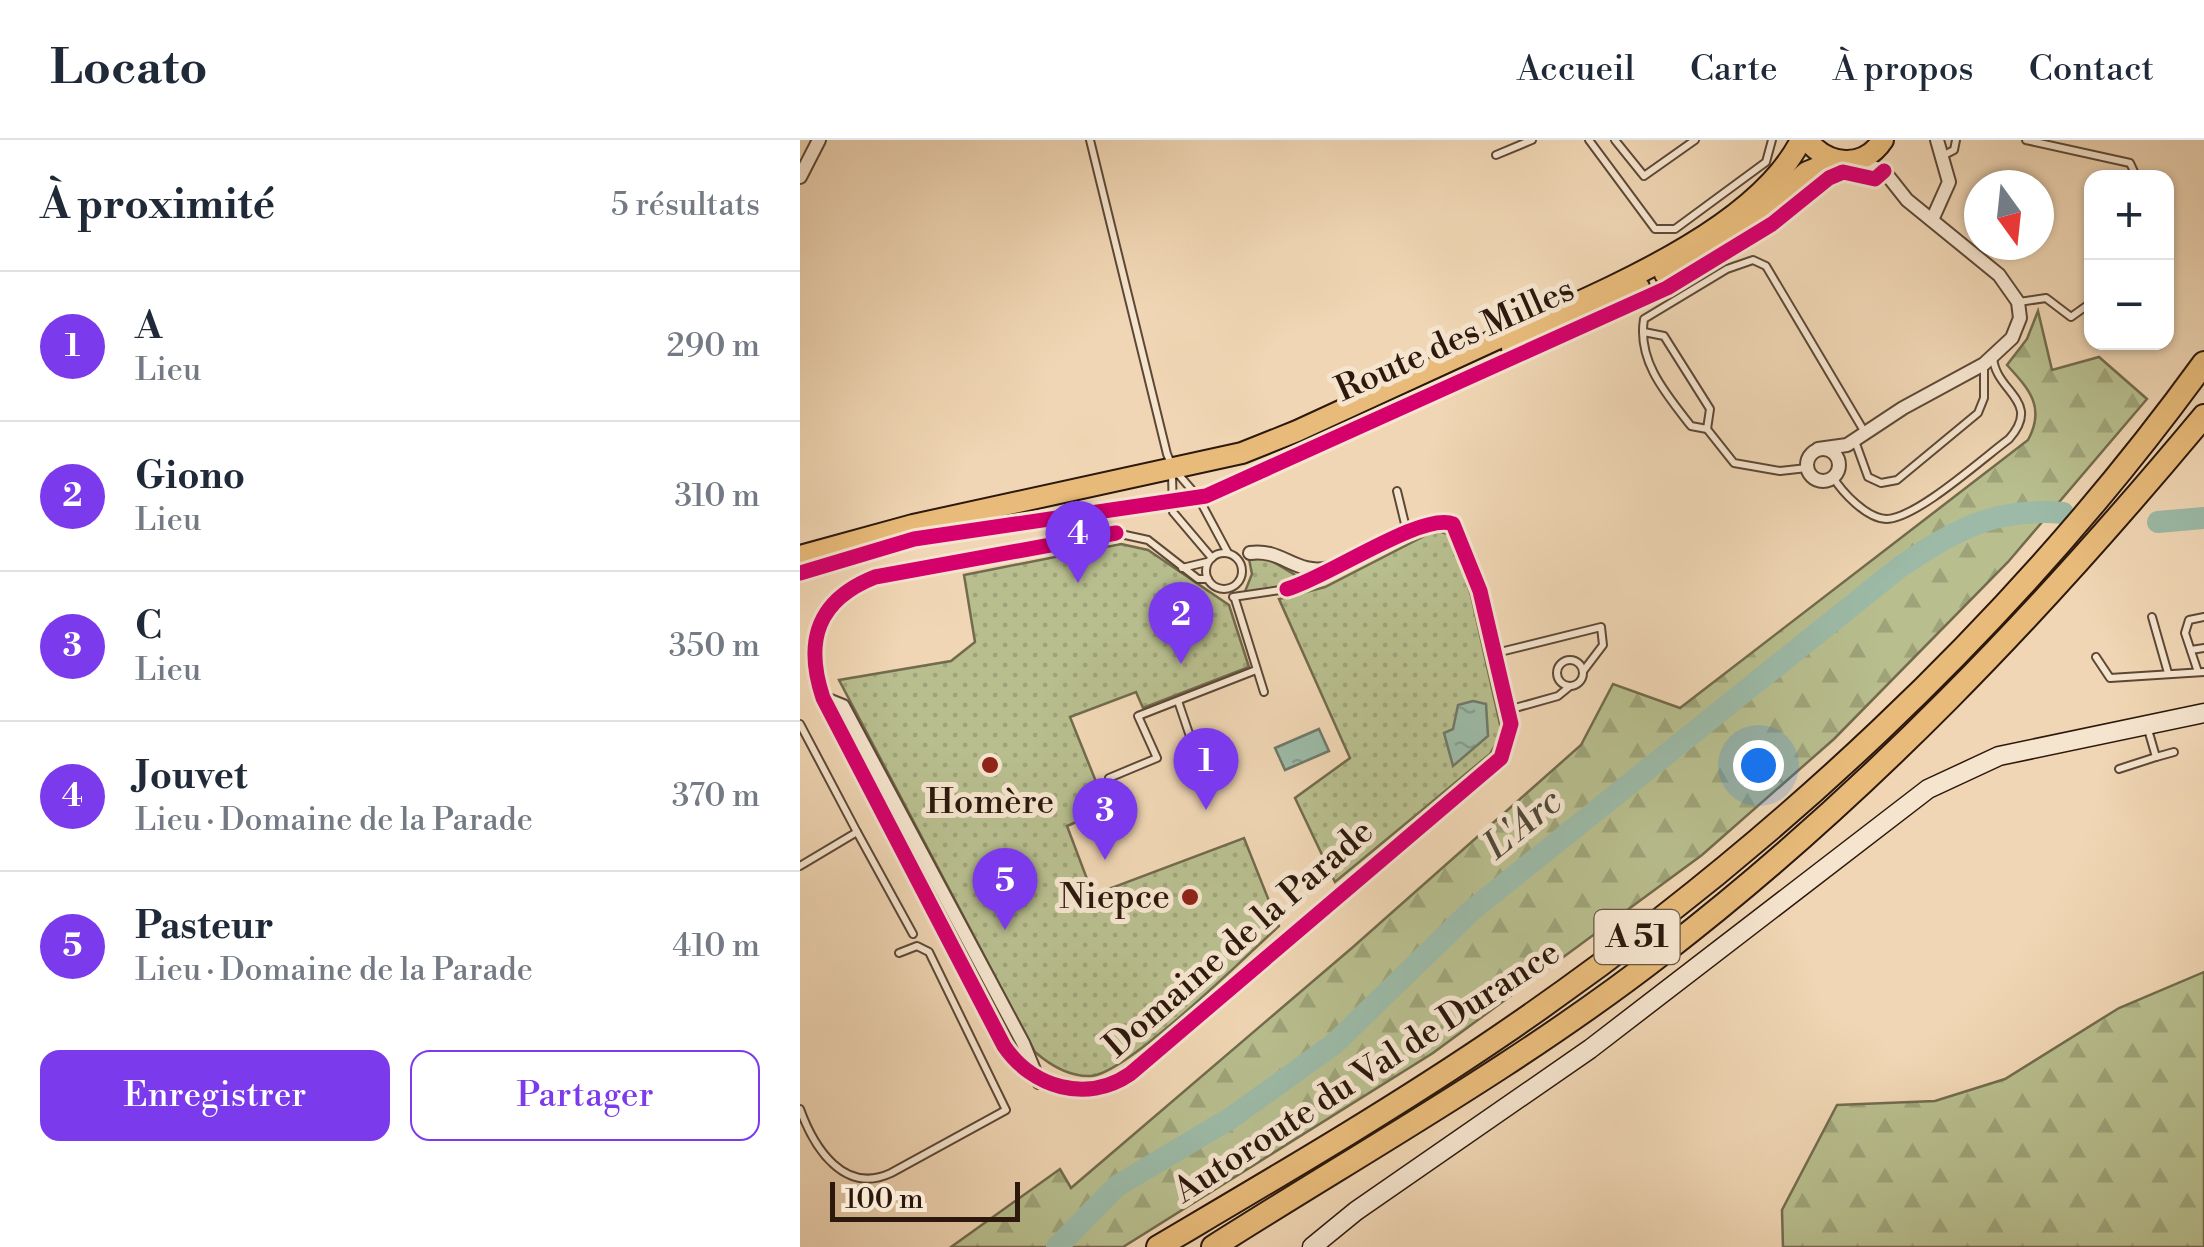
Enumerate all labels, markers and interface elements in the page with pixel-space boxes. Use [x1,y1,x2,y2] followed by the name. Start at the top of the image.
[50,39,208,99] text: Locato
[1517,48,1635,91] text: Accueil
[1690,48,1778,91] text: Carte
[1833,48,1974,91] text: À propos
[2029,48,2154,91] text: Contact
[1964,170,2054,260] north arrow
[2084,170,2174,350] map controls
[2084,170,2174,260] button: +
[40,179,275,232] text: À proximité
[611,185,760,225] text: 5 résultats
[2084,260,2174,350] button: −
[1329,268,1581,412] street label: Route des Milles
[135,303,162,350] text: A
[65,326,80,366] text: 1
[667,326,760,366] text: 290 m
[135,350,201,390] text: Lieu
[135,453,245,500] text: Giono
[62,476,83,516] text: 2
[674,476,760,516] text: 310 m
[135,500,201,540] text: Lieu
[1046,500,1110,583] pin: 4
[1148,582,1214,664] pin: 2
[135,603,162,650] text: C
[63,626,82,666] text: 3
[669,626,760,666] text: 350 m
[135,650,201,690] text: Lieu
[1174,728,1238,810] pin: 1
[1733,740,1784,791] your location
[135,753,247,800] text: Jouvet
[979,754,1001,776] marker: Homère
[62,776,83,816] text: 4
[672,776,760,816] text: 370 m
[1072,778,1138,860] pin: 3
[1474,778,1571,870] water label: L'Arc
[926,781,1054,824] place label: Homère
[135,800,533,840] text: Lieu · Domaine de la Parade
[1096,810,1382,1068] street label: Domaine de la Parade
[972,848,1038,930] pin: 5
[1059,876,1170,919] place label: Niepce
[1179,886,1201,908] marker: Niepce
[135,903,274,950] text: Pasteur
[1594,910,1680,964] road number: A 51
[63,926,82,966] text: 5
[672,926,760,966] text: 410 m
[1165,931,1568,1214] street label: Autoroute du Val de Durance
[135,950,533,990] text: Lieu · Domaine de la Parade
[40,1050,390,1141] button: Enregistrer
[410,1050,760,1141] button: Partager
[830,1177,1020,1222] scale bar
[845,1182,924,1217] text: 100 m

